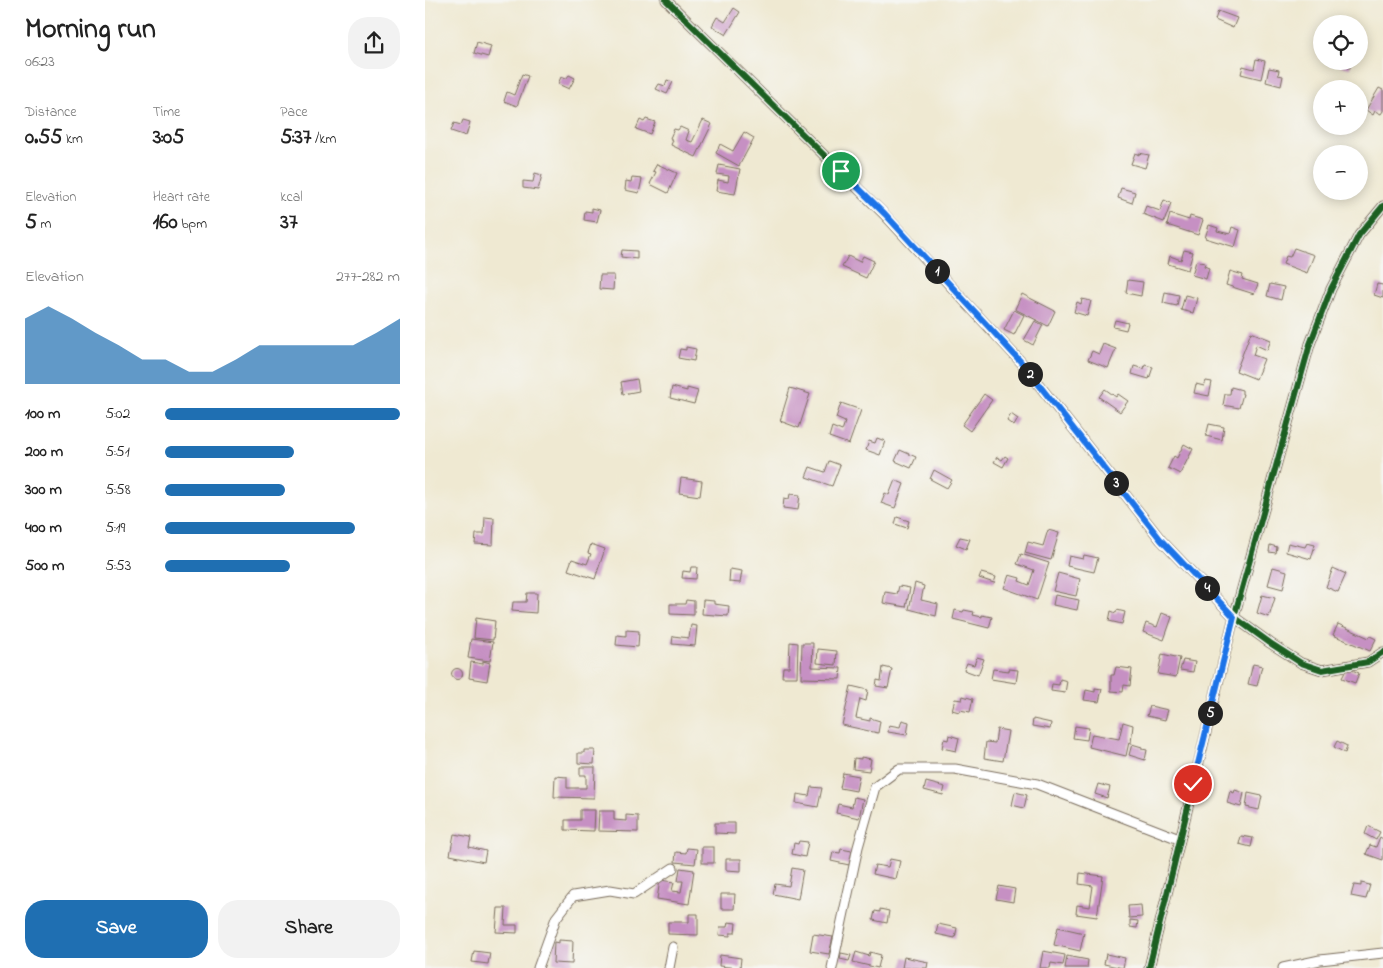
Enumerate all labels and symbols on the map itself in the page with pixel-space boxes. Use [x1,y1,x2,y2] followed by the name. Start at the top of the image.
[820,150,862,192] pin
[925,258,949,284] pin: 1
[1017,362,1043,386] pin: 2
[1103,470,1129,496] pin: 3
[1195,576,1219,600] pin: 4
[1197,700,1223,726] pin: 5
[1172,763,1214,805] pin

